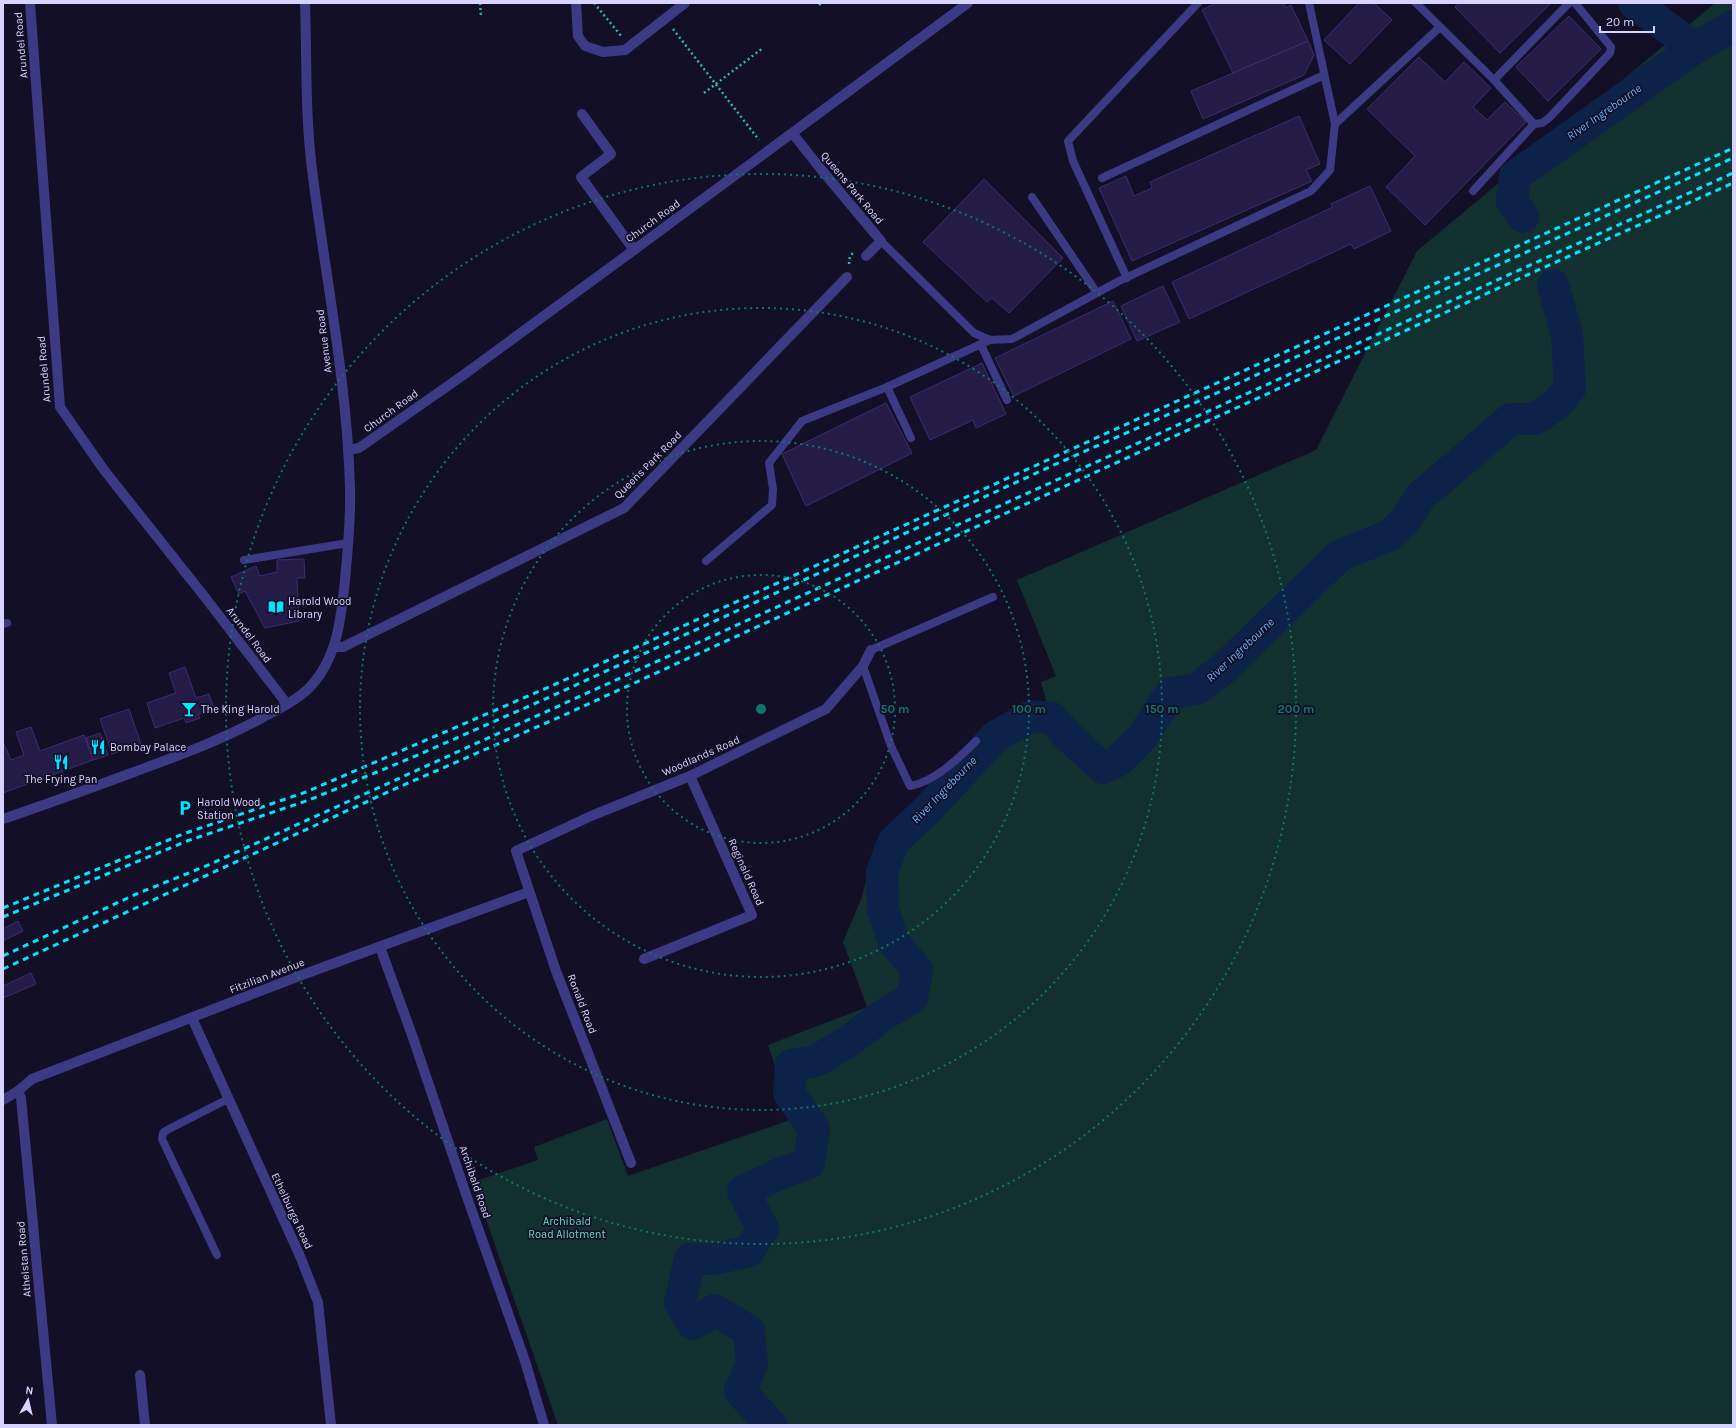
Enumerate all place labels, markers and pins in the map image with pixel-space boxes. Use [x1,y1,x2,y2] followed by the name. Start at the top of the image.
[288,595,352,621] place label: Harold Wood Library
[267,598,285,616] library icon: Harold Wood Library
[180,700,198,718] bar icon: The King Harold
[754,702,768,716] centre of rings
[201,703,280,716] place label: The King Harold
[89,738,107,756] restaurant icon: Bombay Palace
[110,741,186,754] place label: Bombay Palace
[52,753,70,771] restaurant icon: The Frying Pan
[25,773,97,786] place label: The Frying Pan
[197,796,261,822] place label: Harold Wood Station
[176,799,194,817] parking icon: Harold Wood Station

